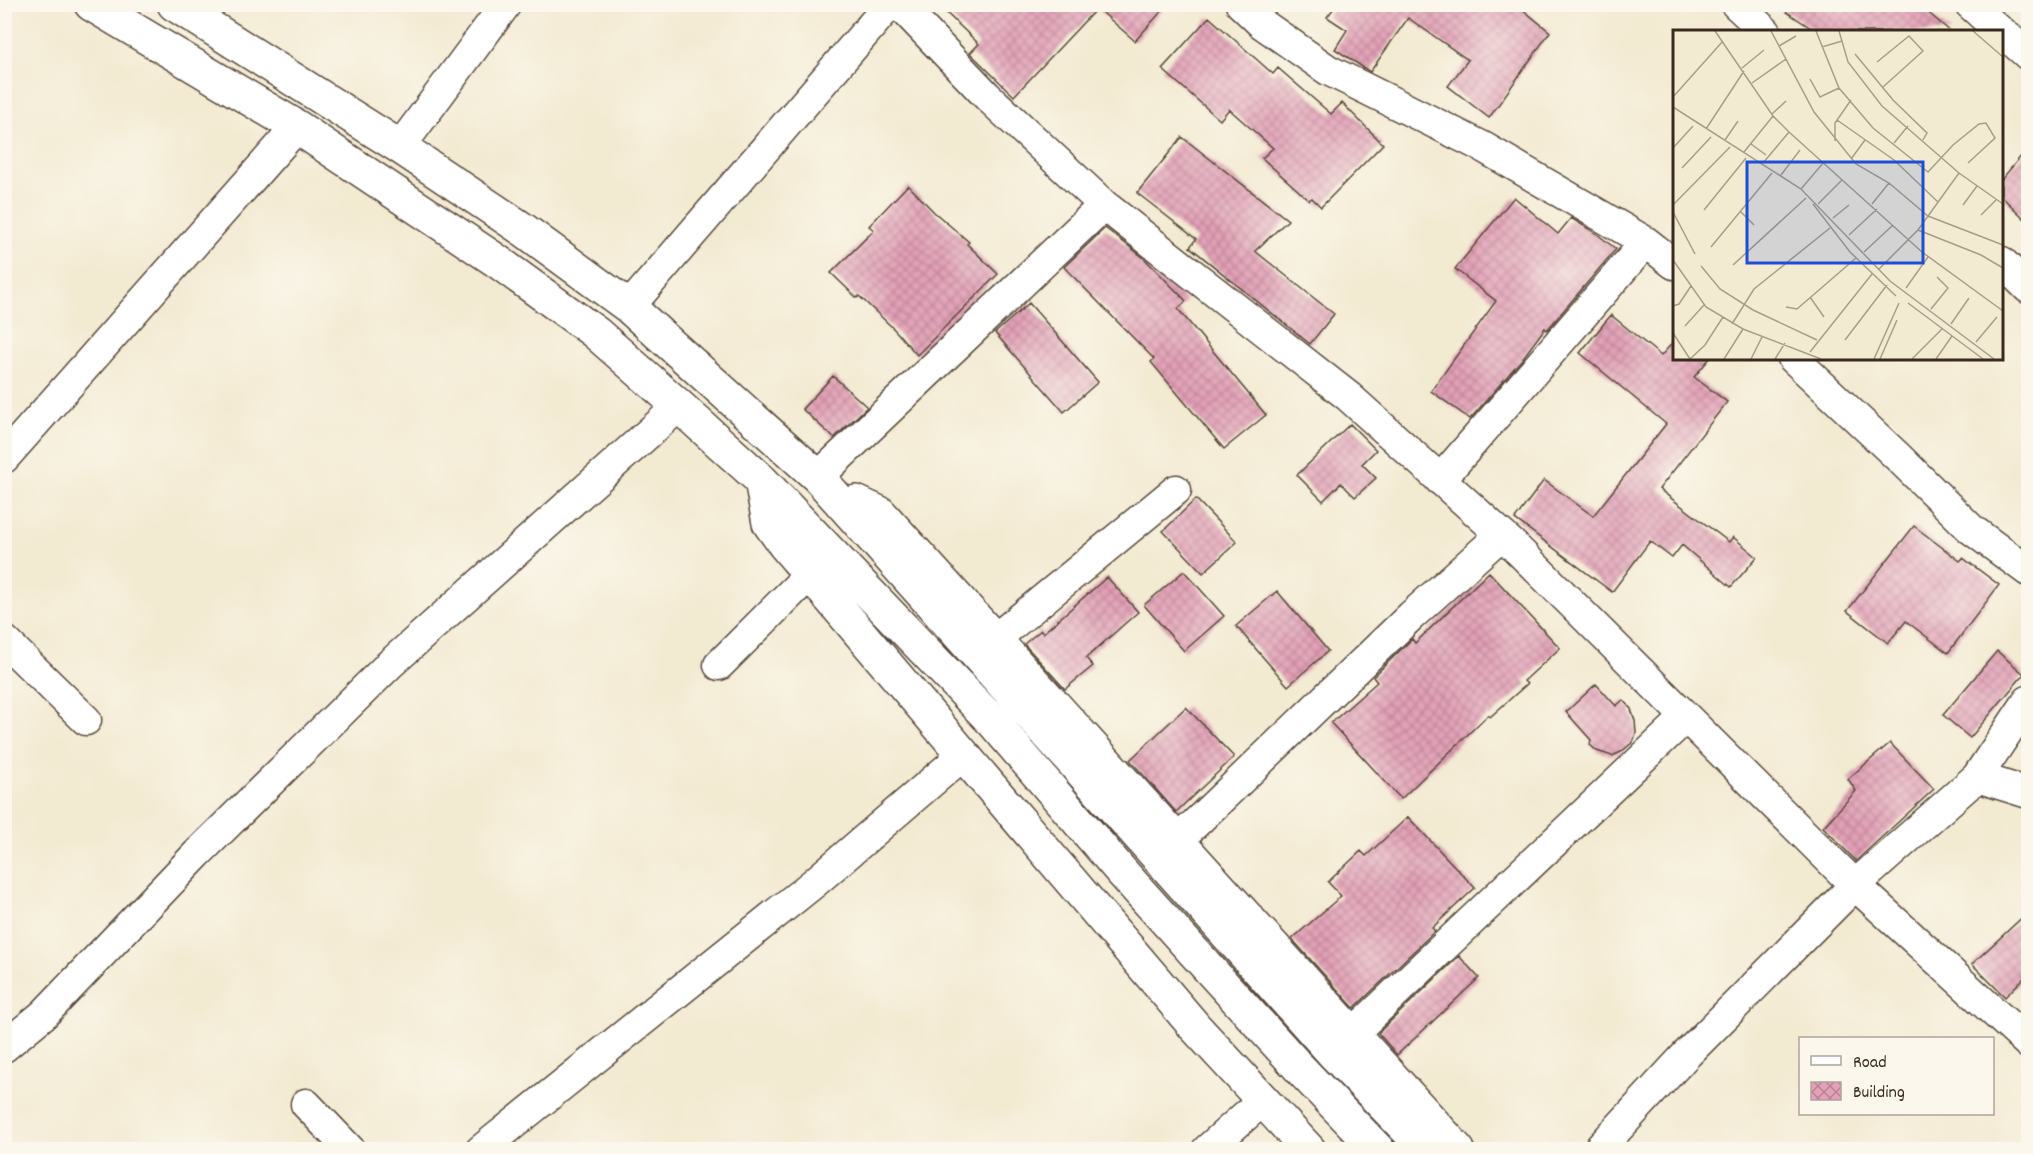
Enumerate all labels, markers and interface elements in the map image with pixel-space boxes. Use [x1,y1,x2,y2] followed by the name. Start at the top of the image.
[1673,30,2003,360] inset map
[1799,1037,1994,1115] legend
[1853,1051,1887,1076] text: Road
[1853,1081,1905,1106] text: Building

